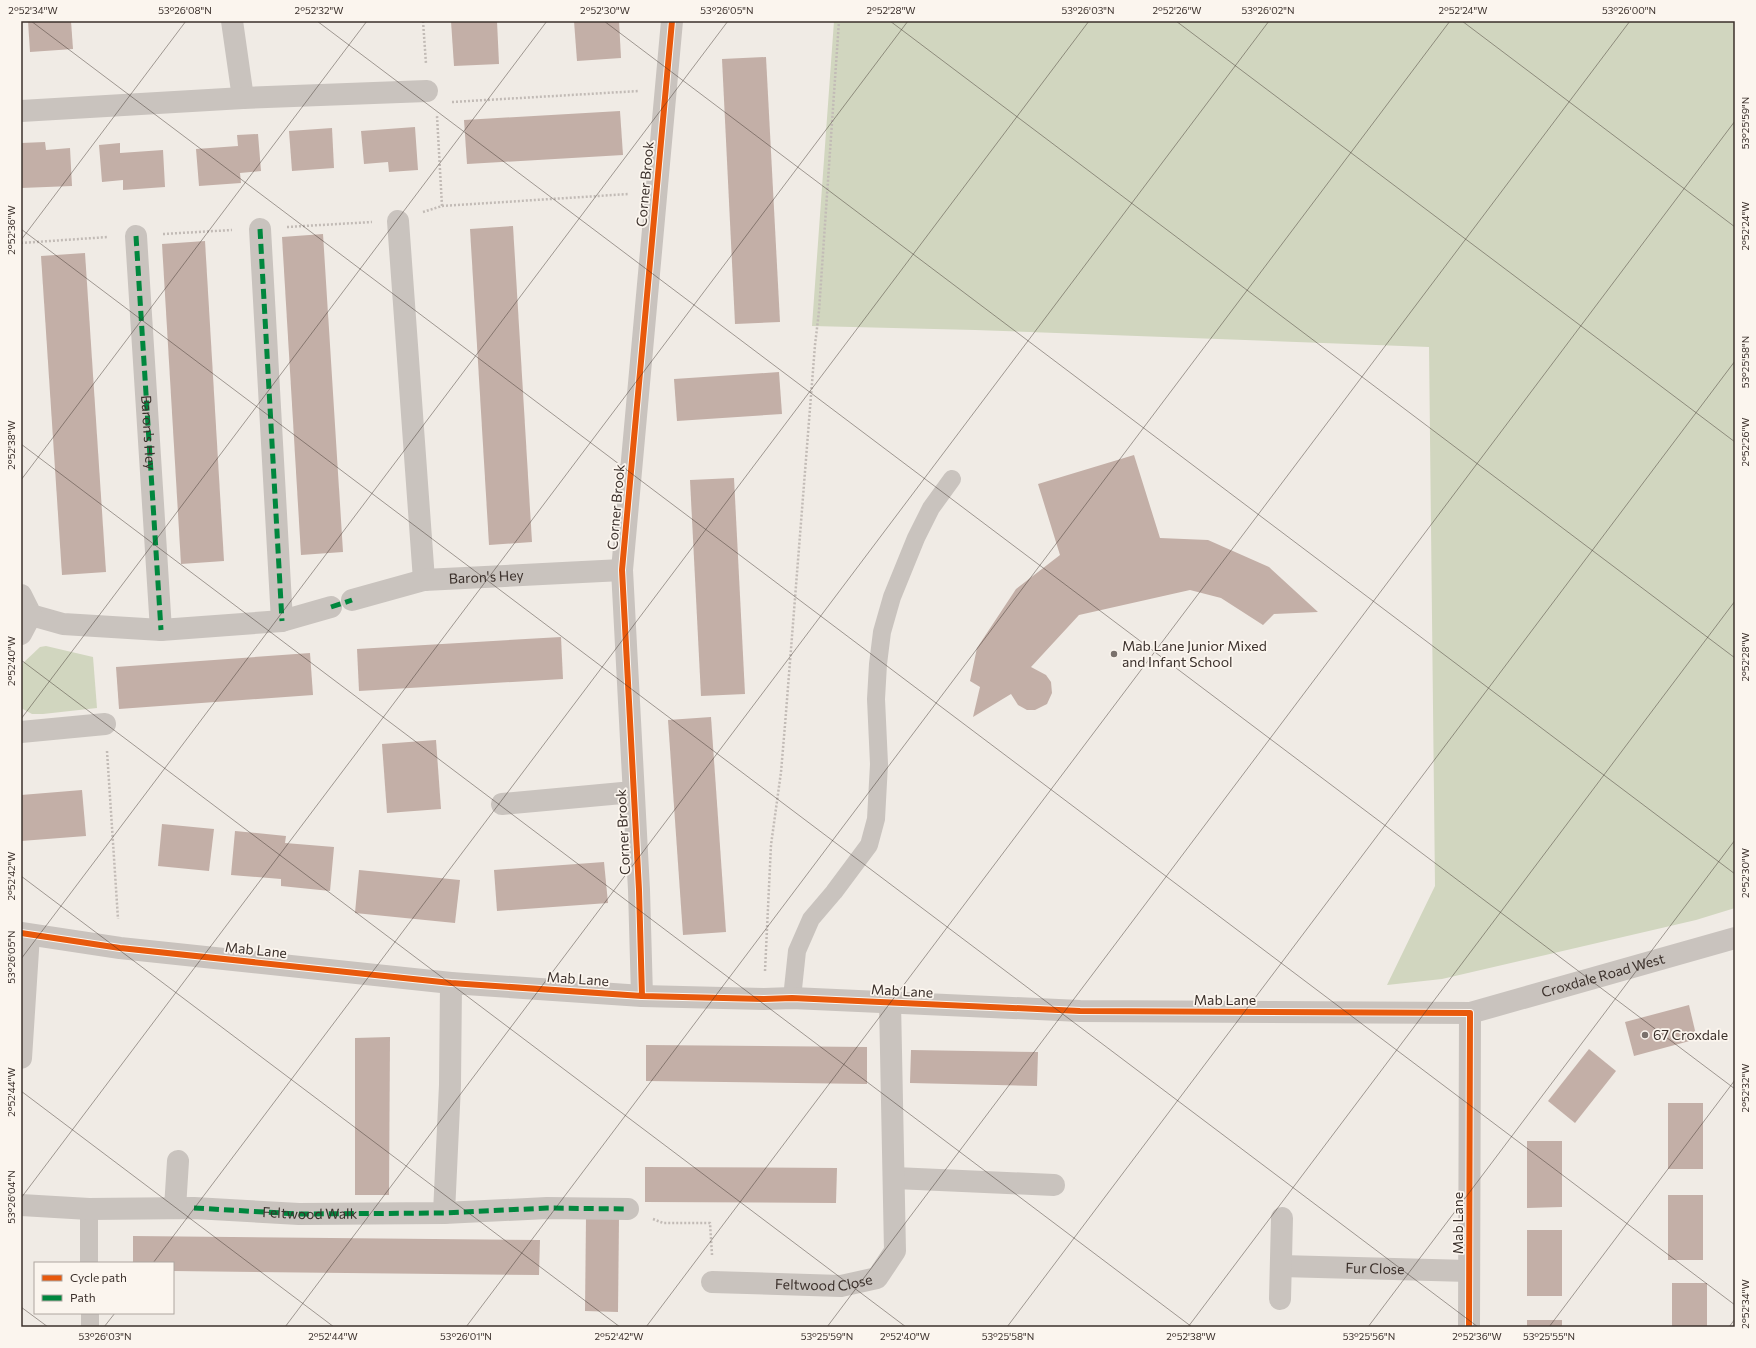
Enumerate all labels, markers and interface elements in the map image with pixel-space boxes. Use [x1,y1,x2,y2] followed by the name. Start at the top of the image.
[8,4,58,16] text: 2°52'34"W
[158,4,212,16] text: 53°26'08"N
[295,4,343,16] text: 2°52'32"W
[580,4,630,16] text: 2°52'30"W
[700,4,754,16] text: 53°26'05"N
[866,4,916,16] text: 2°52'28"W
[1061,4,1115,16] text: 53°26'03"N
[1152,4,1202,16] text: 2°52'26"W
[1241,4,1295,16] text: 53°26'02"N
[1439,4,1487,16] text: 2°52'24"W
[1602,4,1656,16] text: 53°26'00"N
[1739,97,1751,149] text: 53°25'59"N
[632,140,657,228] street label: Corner Brook
[1739,202,1751,250] text: 2°52'24"W
[5,205,17,255] text: 2°52'36"W
[1739,336,1751,388] text: 53°25'58"N
[138,395,160,471] street label: Baron's Hey
[1739,417,1751,467] text: 2°52'26"W
[5,420,17,470] text: 2°52'38"W
[603,463,628,551] street label: Corner Brook
[448,566,524,587] street label: Baron's Hey
[1739,632,1751,682] text: 2°52'28"W
[5,636,17,686] text: 2°52'40"W
[1122,637,1267,670] place label: Mab Lane Junior Mixed and Infant School
[1109,649,1119,659] marker: Mab Lane Junior Mixed and Infant School
[612,788,633,875] street label: Corner Brook
[1739,848,1751,898] text: 2°52'30"W
[5,852,17,900] text: 2°52'42"W
[5,930,17,984] text: 53°26'05"N
[224,938,288,961] street label: Mab Lane
[1539,949,1667,1000] street label: Croxdale Road West
[546,968,610,989] street label: Mab Lane
[870,980,934,1001] street label: Mab Lane
[1194,991,1256,1008] street label: Mab Lane
[1653,1026,1728,1043] place label: 67 Croxdale
[1640,1030,1650,1040] marker: 67 Croxdale
[1739,1064,1751,1112] text: 2°52'32"W
[5,1067,17,1117] text: 2°52'44"W
[5,1170,17,1224] text: 53°26'04"N
[1449,1192,1466,1254] street label: Mab Lane
[262,1203,358,1222] street label: Feltwood Walk
[1345,1259,1405,1277] street label: Fur Close
[34,1262,174,1314] legend
[70,1270,127,1284] text: Cycle path
[775,1270,874,1294] street label: Feltwood Close
[1739,1279,1751,1329] text: 2°52'34"W
[70,1290,96,1304] text: Path
[78,1330,132,1342] text: 53°26'03"N
[308,1330,358,1342] text: 2°52'44"W
[440,1330,492,1342] text: 53°26'01"N
[595,1330,643,1342] text: 2°52'42"W
[801,1330,853,1342] text: 53°25'59"N
[880,1330,930,1342] text: 2°52'40"W
[982,1330,1034,1342] text: 53°25'58"N
[1166,1330,1216,1342] text: 2°52'38"W
[1343,1330,1395,1342] text: 53°25'56"N
[1452,1330,1502,1342] text: 2°52'36"W
[1523,1330,1575,1342] text: 53°25'55"N

